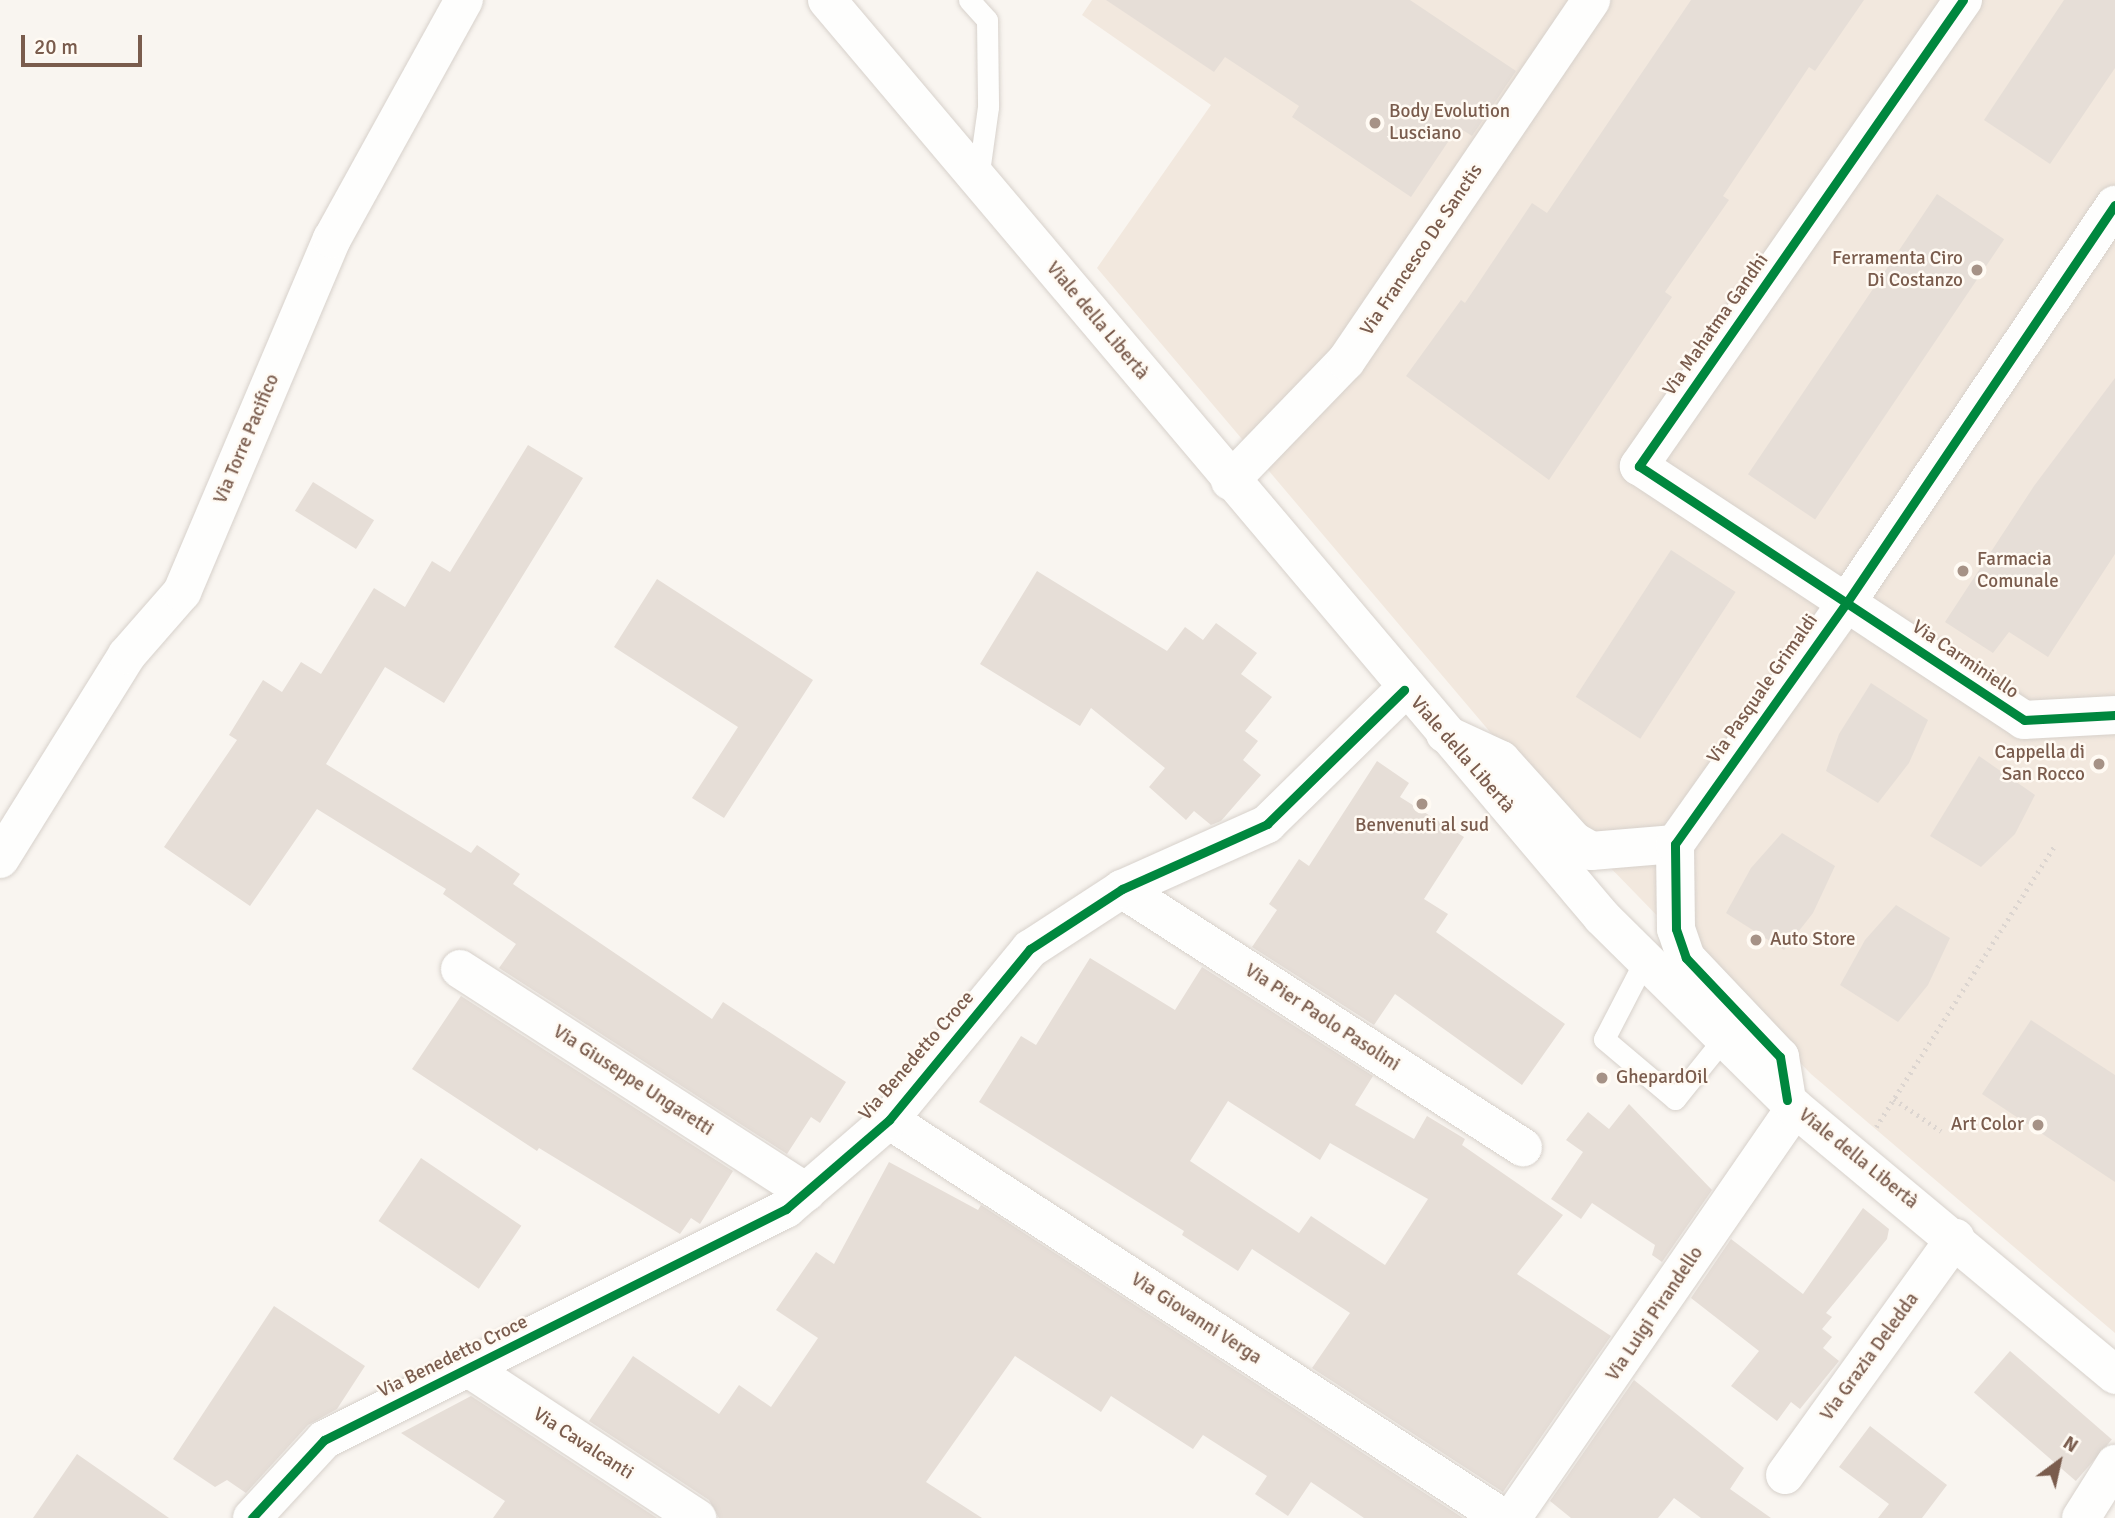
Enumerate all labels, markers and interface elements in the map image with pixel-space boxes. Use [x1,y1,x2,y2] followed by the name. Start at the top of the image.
[24,21,145,65] scale bar
[34,34,78,60] text: 20 m
[1389,101,1510,145] place label: Body Evolution Lusciano
[1367,115,1383,131] marker: Body Evolution Lusciano
[1356,160,1488,340] street label: Via Francesco De Sanctis
[1832,248,1963,292] place label: Ferramenta Ciro Di Costanzo
[1658,250,1774,400] street label: Via Mahatma Gandhi
[1041,257,1153,385] street label: Viale della Libertà
[1969,262,1985,278] marker: Ferramenta Ciro Di Costanzo
[209,371,285,507] street label: Via Torre Pacifico
[1977,549,2059,593] place label: Farmacia Comunale
[1955,563,1971,579] marker: Farmacia Comunale
[1703,610,1823,768] street label: Via Pasquale Grimaldi
[1907,616,2023,704] street label: Via Carminiello
[1405,692,1519,818] street label: Viale della Libertà
[1994,742,2085,786] place label: Cappella di San Rocco
[2091,756,2107,772] marker: Cappella di San Rocco
[1414,796,1430,812] marker: Benvenuti al sud
[1355,815,1489,837] place label: Benvenuti al sud
[1770,929,1855,951] place label: Auto Store
[1748,932,1764,948] marker: Auto Store
[1240,959,1404,1077] street label: Via Pier Paolo Pasolini
[855,987,979,1125] street label: Via Benedetto Croce
[548,1021,718,1141] street label: Via Giuseppe Ungaretti
[1616,1067,1708,1089] place label: GhepardOil
[1594,1070,1610,1086] marker: GhepardOil
[1794,1104,1922,1214] street label: Viale della Libertà
[1951,1114,2024,1136] place label: Art Color
[2030,1117,2046,1133] marker: Art Color
[1602,1243,1708,1385] street label: Via Luigi Pirandello
[1126,1268,1266,1370] street label: Via Giovanni Verga
[1816,1289,1924,1425] street label: Via Grazia Deledda
[374,1311,532,1403] street label: Via Benedetto Croce
[529,1403,637,1485] street label: Via Cavalcanti
[2024,1427,2094,1497] north arrow
[2058,1431,2083,1458] text: N

